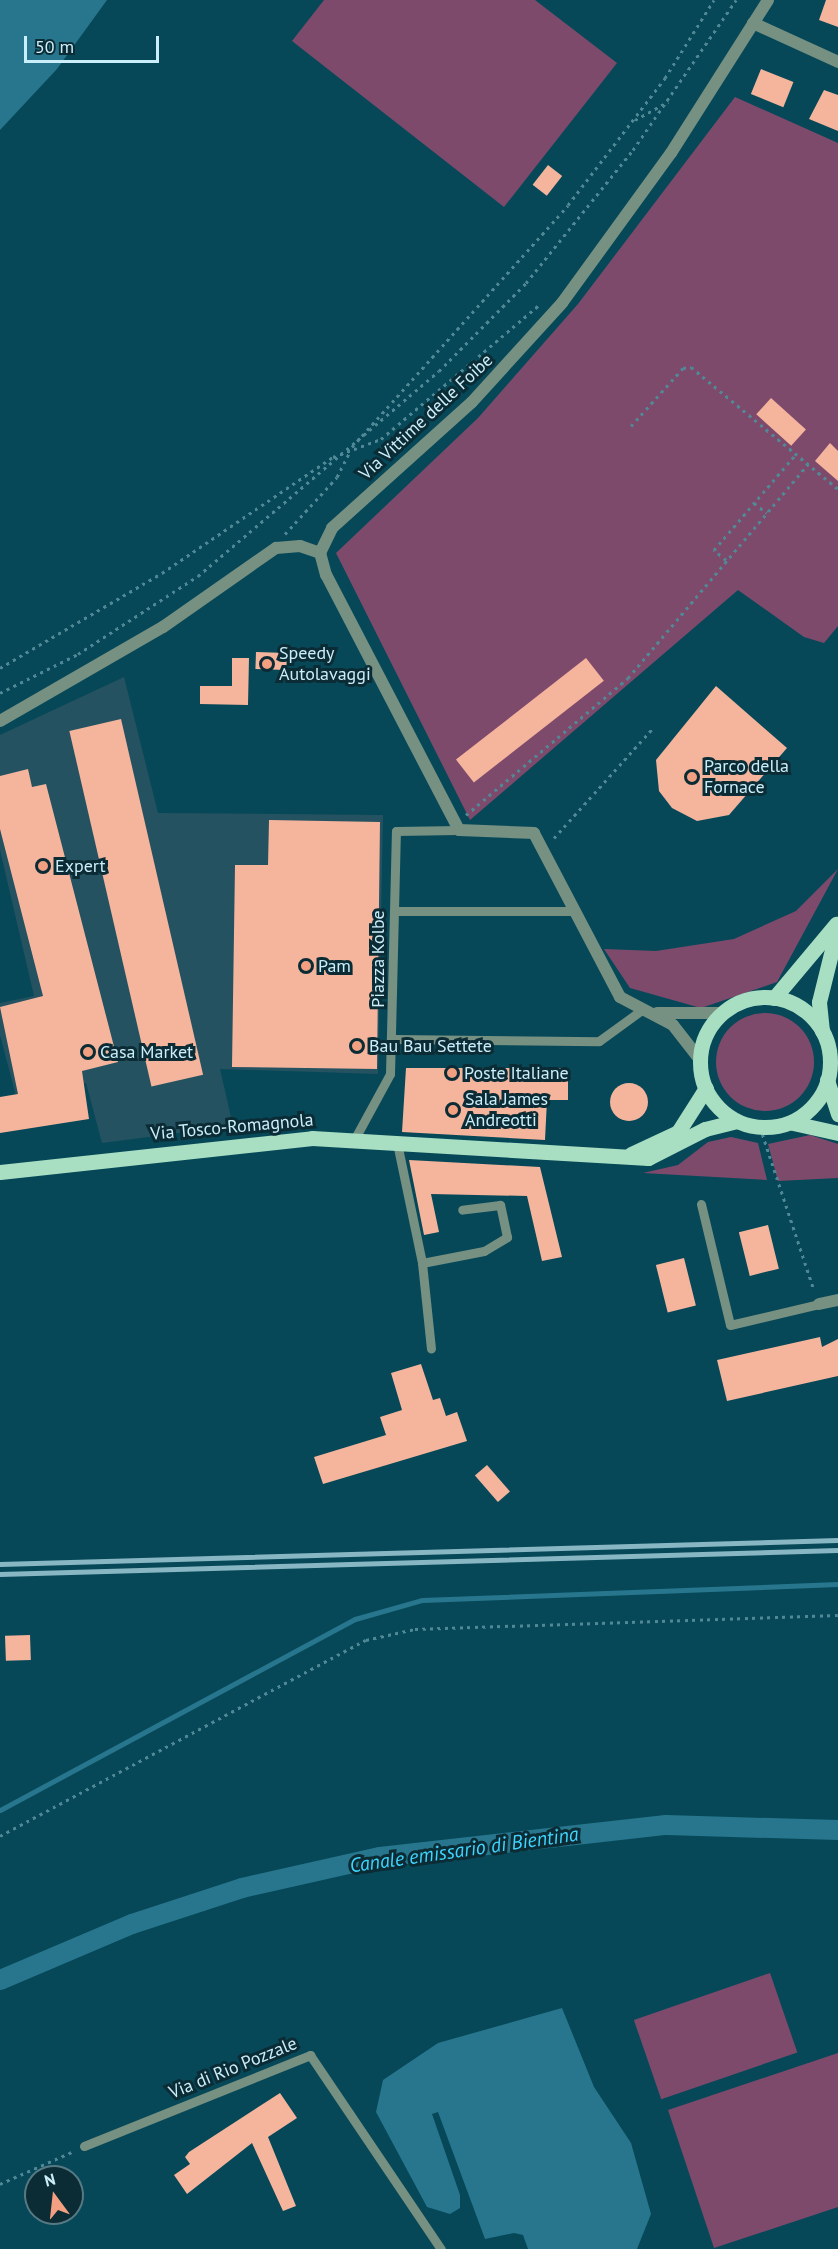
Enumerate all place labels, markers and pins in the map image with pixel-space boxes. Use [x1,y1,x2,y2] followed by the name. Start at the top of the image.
[279,643,371,686] place label: Speedy Autolavaggi
[260,657,274,671] marker: Speedy Autolavaggi
[704,756,789,798] place label: Parco della Fornace
[685,770,699,784] marker: Parco della Fornace
[55,855,106,877] place label: Expert
[36,859,50,873] marker: Expert
[318,955,351,977] place label: Pam
[299,959,313,973] marker: Pam
[369,1035,492,1057] place label: Bau Bau Settete
[350,1039,364,1053] marker: Bau Bau Settete
[100,1041,193,1063] place label: Casa Market
[81,1045,95,1059] marker: Casa Market
[464,1062,569,1084] place label: Poste Italiane
[445,1066,459,1080] marker: Poste Italiane
[465,1089,548,1132] place label: Sala James Andreotti
[446,1103,460,1117] marker: Sala James Andreotti

